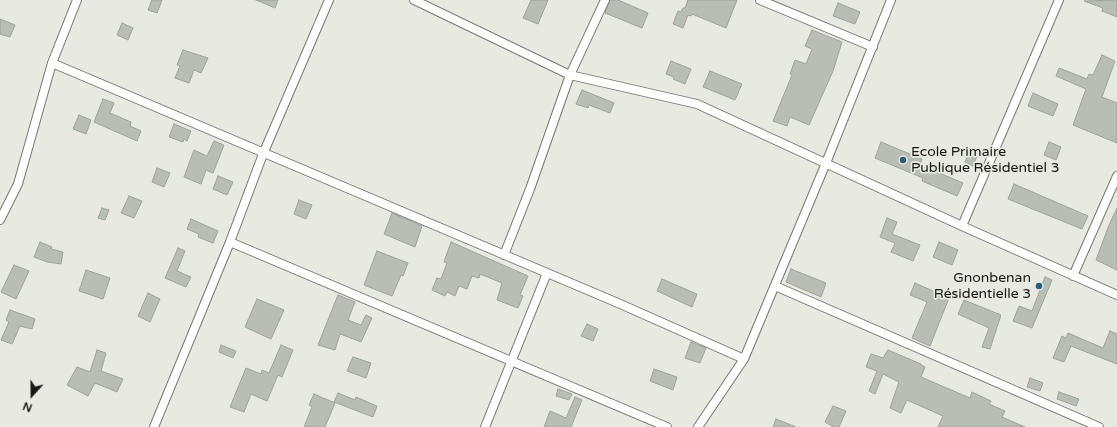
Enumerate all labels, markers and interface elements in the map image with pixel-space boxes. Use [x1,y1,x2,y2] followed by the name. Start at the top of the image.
[911,144,1059,176] place label: Ecole Primaire Publique Résidentiel 3
[898,155,908,165] marker: Ecole Primaire Publique Résidentiel 3
[934,270,1031,302] place label: Gnonbenan Résidentielle 3
[1034,281,1044,291] marker: Gnonbenan Résidentielle 3
[12,375,52,415] north arrow
[21,399,34,414] text: N

